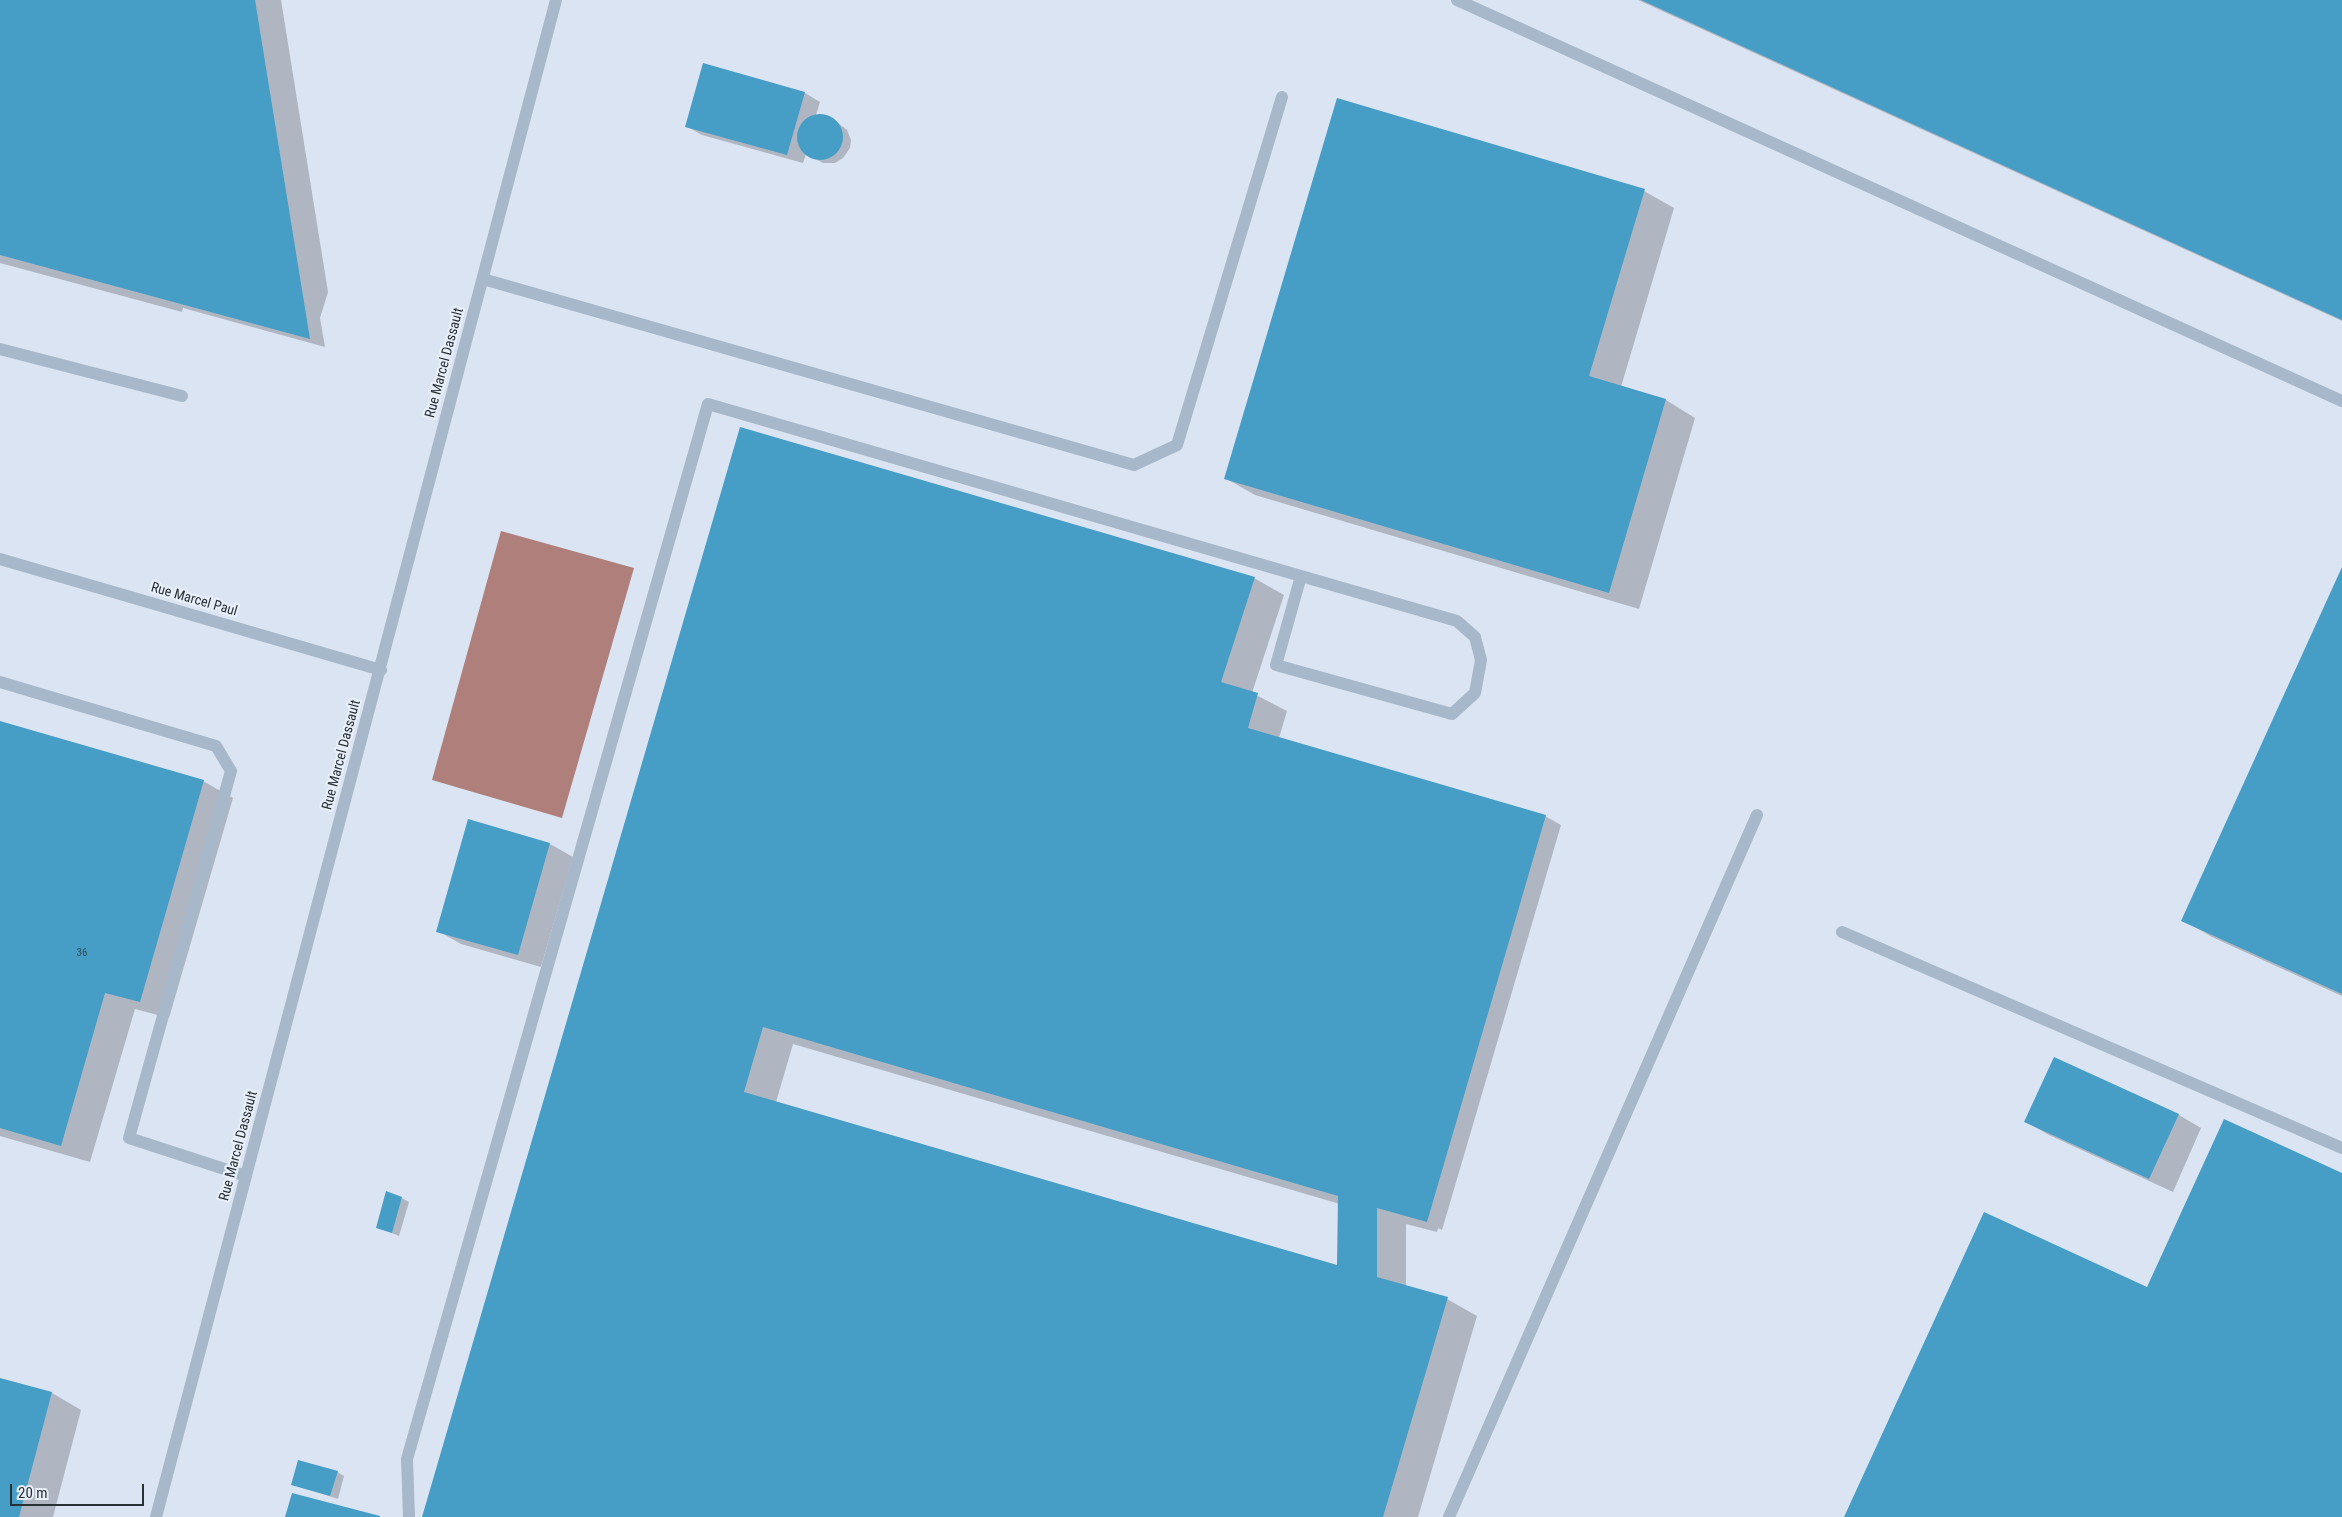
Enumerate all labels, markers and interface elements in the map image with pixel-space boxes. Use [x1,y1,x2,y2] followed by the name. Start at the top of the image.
[422,306,468,420] street label: Rue Marcel Dassault
[149,580,239,620] street label: Rue Marcel Paul
[319,698,365,812] street label: Rue Marcel Dassault
[77,946,87,960] house number: 36
[216,1089,262,1203] street label: Rue Marcel Dassault
[12,1474,146,1506] scale bar
[18,1484,48,1502] text: 20 m

